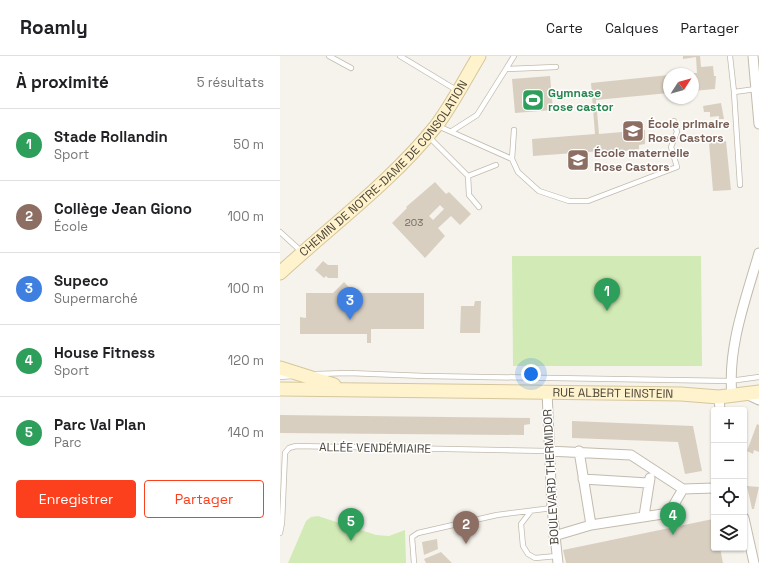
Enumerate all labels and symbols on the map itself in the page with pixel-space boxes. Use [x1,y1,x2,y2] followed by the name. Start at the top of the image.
[663,68,699,104] north arrow
[296,77,471,260] street label: CHEMIN DE NOTRE-DAME DE CONSOLATION
[548,85,614,115] place label: Gymnase rose castor
[520,87,546,113] sports icon: Gymnase rose castor
[648,116,730,146] place label: École primaire Rose Castors
[620,118,646,144] school or university icon: École primaire Rose Castors
[594,145,690,175] place label: École maternelle Rose Castors
[565,147,591,173] school or university icon: École maternelle Rose Castors
[405,216,423,229] house number: 203
[594,278,620,311] pin: 1
[337,287,363,320] pin: 3
[521,364,541,384] your location
[552,384,673,402] street label: RUE ALBERT EINSTEIN
[539,409,563,545] street label: BOULEVARD THERMIDOR
[319,439,431,457] street label: ALLÉE VENDÉMIAIRE
[660,502,686,535] pin: 4
[338,508,364,541] pin: 5
[453,511,479,544] pin: 2

